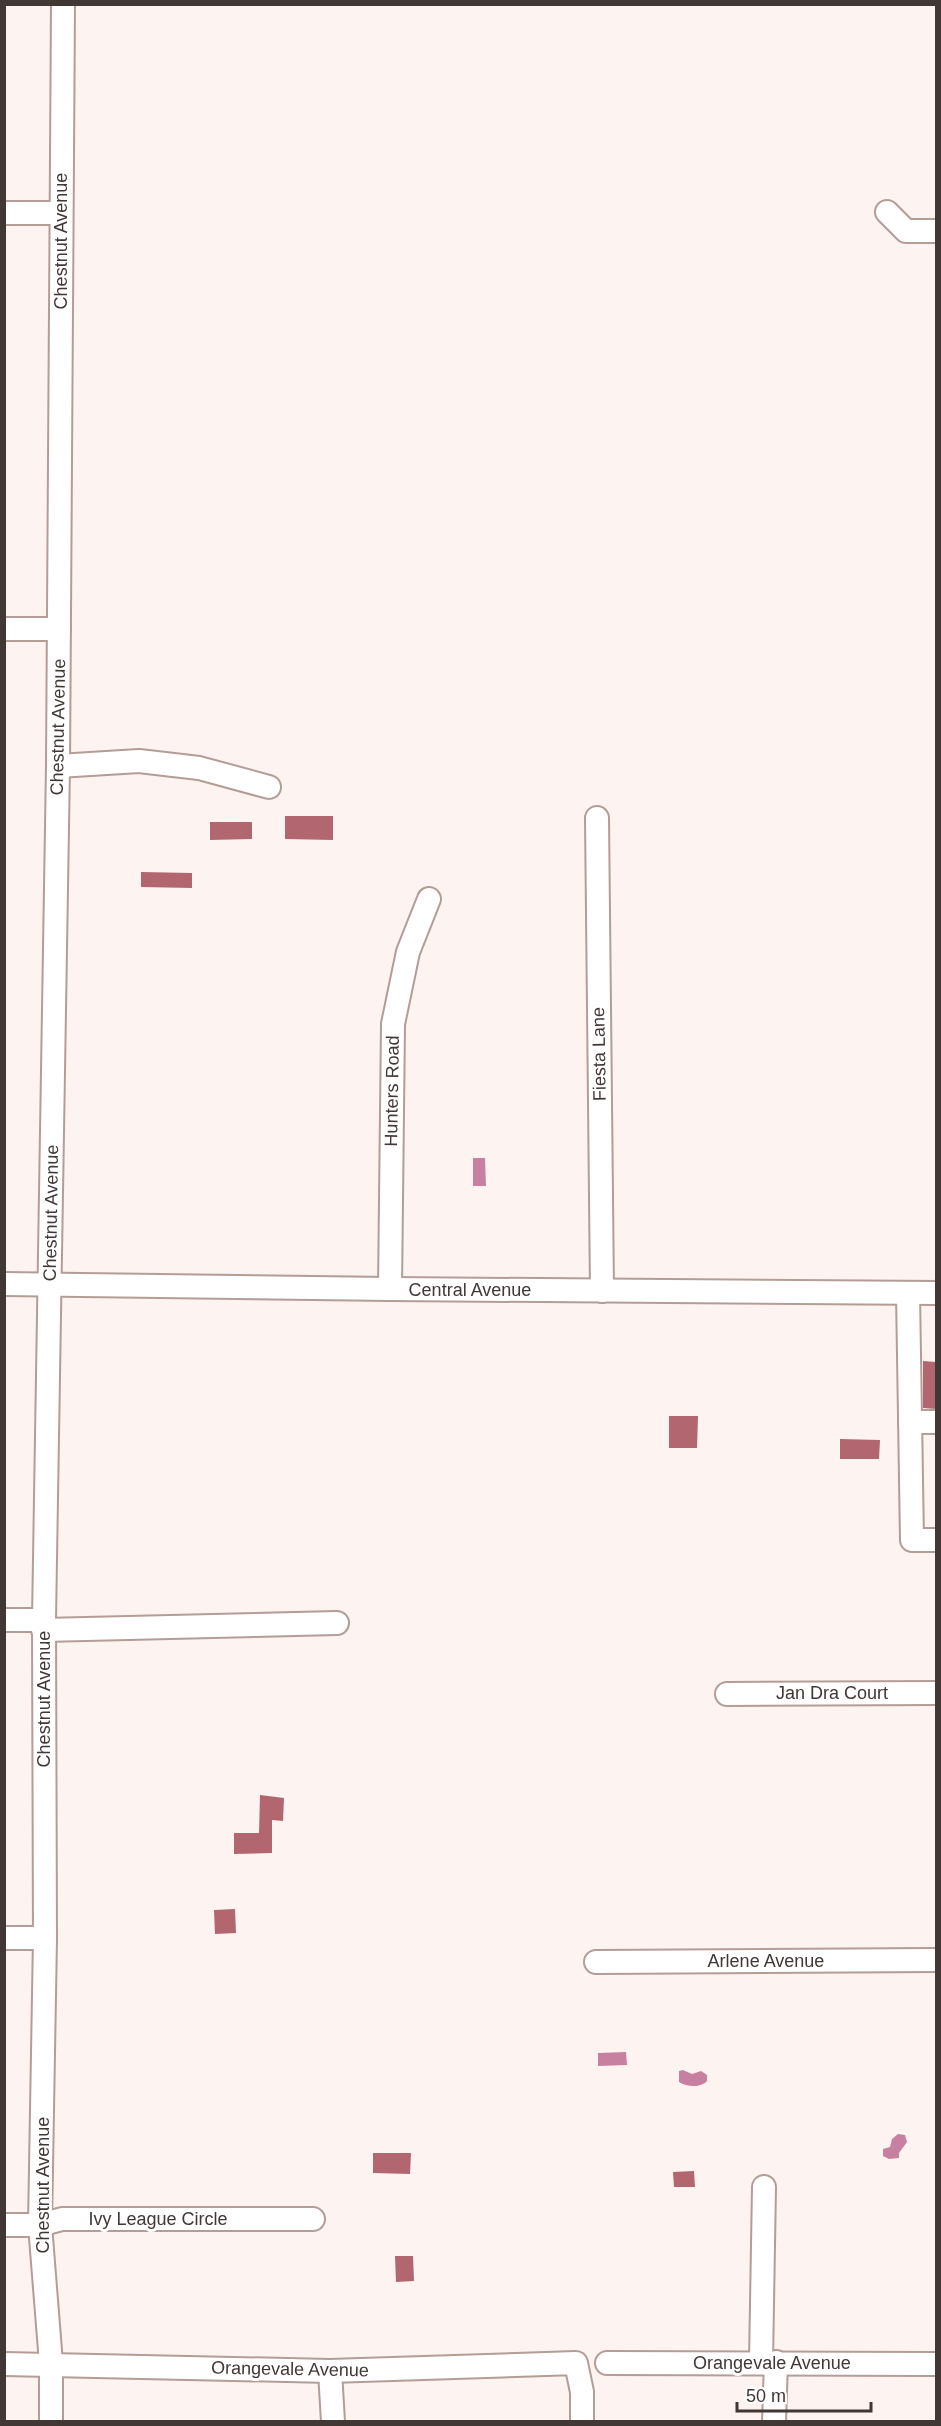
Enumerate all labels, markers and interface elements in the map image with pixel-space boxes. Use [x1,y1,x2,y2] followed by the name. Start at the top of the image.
[51,173,71,309] street label: Chestnut Avenue
[47,658,69,796] street label: Chestnut Avenue
[588,1007,610,1101] street label: Fiesta Lane
[381,1035,403,1147] street label: Hunters Road
[40,1144,62,1282] street label: Chestnut Avenue
[409,1280,531,1300] street label: Central Avenue
[34,1631,54,1767] street label: Chestnut Avenue
[776,1683,888,1703] street label: Jan Dra Court
[708,1951,824,1971] street label: Arlene Avenue
[33,2117,53,2253] street label: Chestnut Avenue
[88,2209,228,2229] street label: Ivy League Circle
[693,2353,851,2373] street label: Orangevale Avenue
[211,2358,369,2380] street label: Orangevale Avenue
[737,2375,870,2413] scale bar
[746,2386,786,2406] text: 50 m

